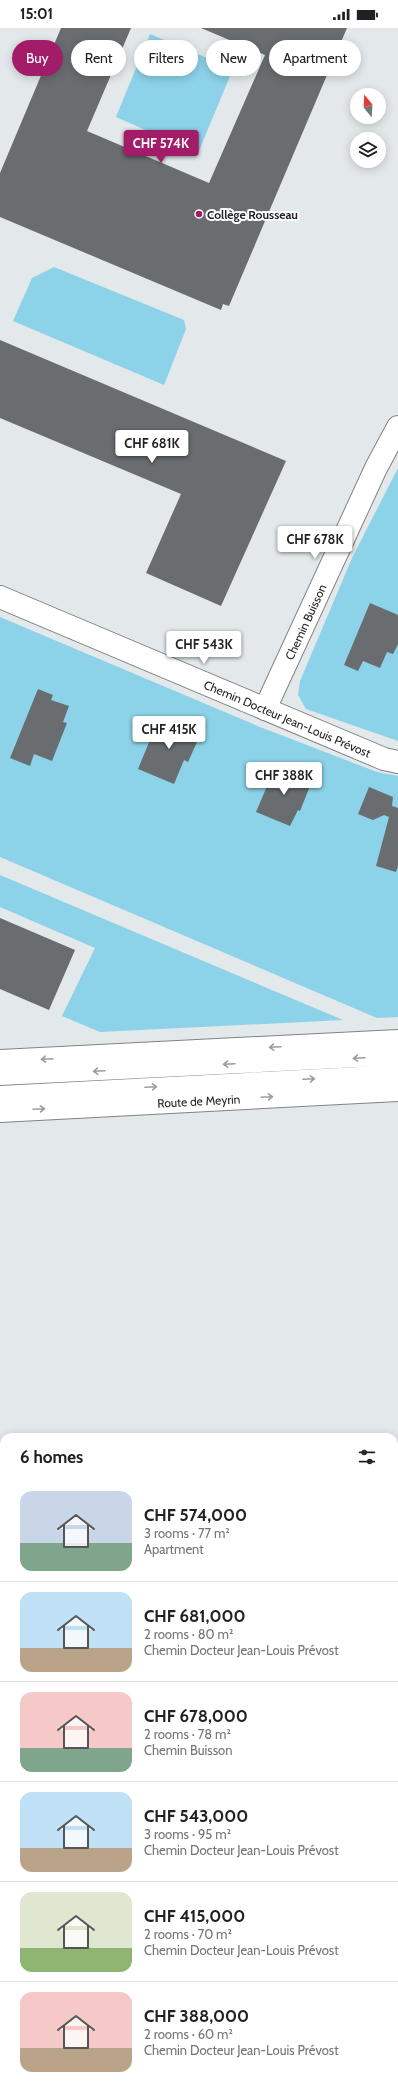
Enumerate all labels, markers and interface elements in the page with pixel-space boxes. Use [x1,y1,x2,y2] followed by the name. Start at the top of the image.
[20,5,53,23] text: 15:01
[12,40,63,76] chip: Buy
[71,40,126,76] chip: Rent
[134,40,198,76] chip: Filters
[206,40,261,76] chip: New
[269,40,361,76] chip: Apartment
[350,88,386,124] north arrow
[350,88,386,168] map controls
[120,130,202,164] pin: CHF 574K
[350,132,386,168] button: layers
[133,135,189,151] text: CHF 574K
[207,207,298,222] place label: Collège Rousseau
[194,209,204,219] marker: Collège Rousseau
[111,430,193,464] pin: CHF 681K
[124,435,180,451] text: CHF 681K
[274,526,356,560] pin: CHF 678K
[286,531,344,547] text: CHF 678K
[281,581,329,662] street label: Chemin Buisson
[163,631,245,665] pin: CHF 543K
[175,636,233,652] text: CHF 543K
[202,676,373,760] street label: Chemin Docteur Jean-Louis Prévost
[128,716,210,750] pin: CHF 415K
[141,721,197,737] text: CHF 415K
[243,762,325,796] pin: CHF 388K
[255,767,313,783] text: CHF 388K
[269,1043,282,1051] one-way arrow
[353,1054,366,1061] one-way arrow
[41,1056,54,1063] one-way arrow
[223,1061,236,1068] one-way arrow
[93,1068,106,1075] one-way arrow
[302,1075,315,1083] one-way arrow
[144,1084,157,1091] one-way arrow
[157,1091,241,1110] street label: Route de Meyrin
[260,1093,273,1100] one-way arrow
[32,1105,45,1112] one-way arrow
[356,1446,378,1468] icon: filters
[20,1447,83,1467] text: 6 homes
[144,1505,247,1525] text: CHF 574,000
[52,1507,100,1555] icon: home
[144,1525,230,1541] text: 3 rooms · 77 m²
[144,1541,204,1557] text: Apartment
[144,1606,245,1626] text: CHF 681,000
[52,1608,100,1656] icon: home
[144,1626,233,1642] text: 2 rooms · 80 m²
[144,1642,339,1658] text: Chemin Docteur Jean-Louis Prévost
[144,1706,248,1726] text: CHF 678,000
[52,1708,100,1756] icon: home
[144,1726,231,1742] text: 2 rooms · 78 m²
[144,1742,233,1758] text: Chemin Buisson
[144,1806,248,1826] text: CHF 543,000
[52,1808,100,1856] icon: home
[144,1826,231,1842] text: 3 rooms · 95 m²
[144,1842,339,1858] text: Chemin Docteur Jean-Louis Prévost
[144,1906,245,1926] text: CHF 415,000
[52,1908,100,1956] icon: home
[144,1926,232,1942] text: 2 rooms · 70 m²
[144,1942,339,1958] text: Chemin Docteur Jean-Louis Prévost
[144,2006,249,2026] text: CHF 388,000
[52,2008,100,2056] icon: home
[144,2026,233,2042] text: 2 rooms · 60 m²
[144,2042,339,2058] text: Chemin Docteur Jean-Louis Prévost

